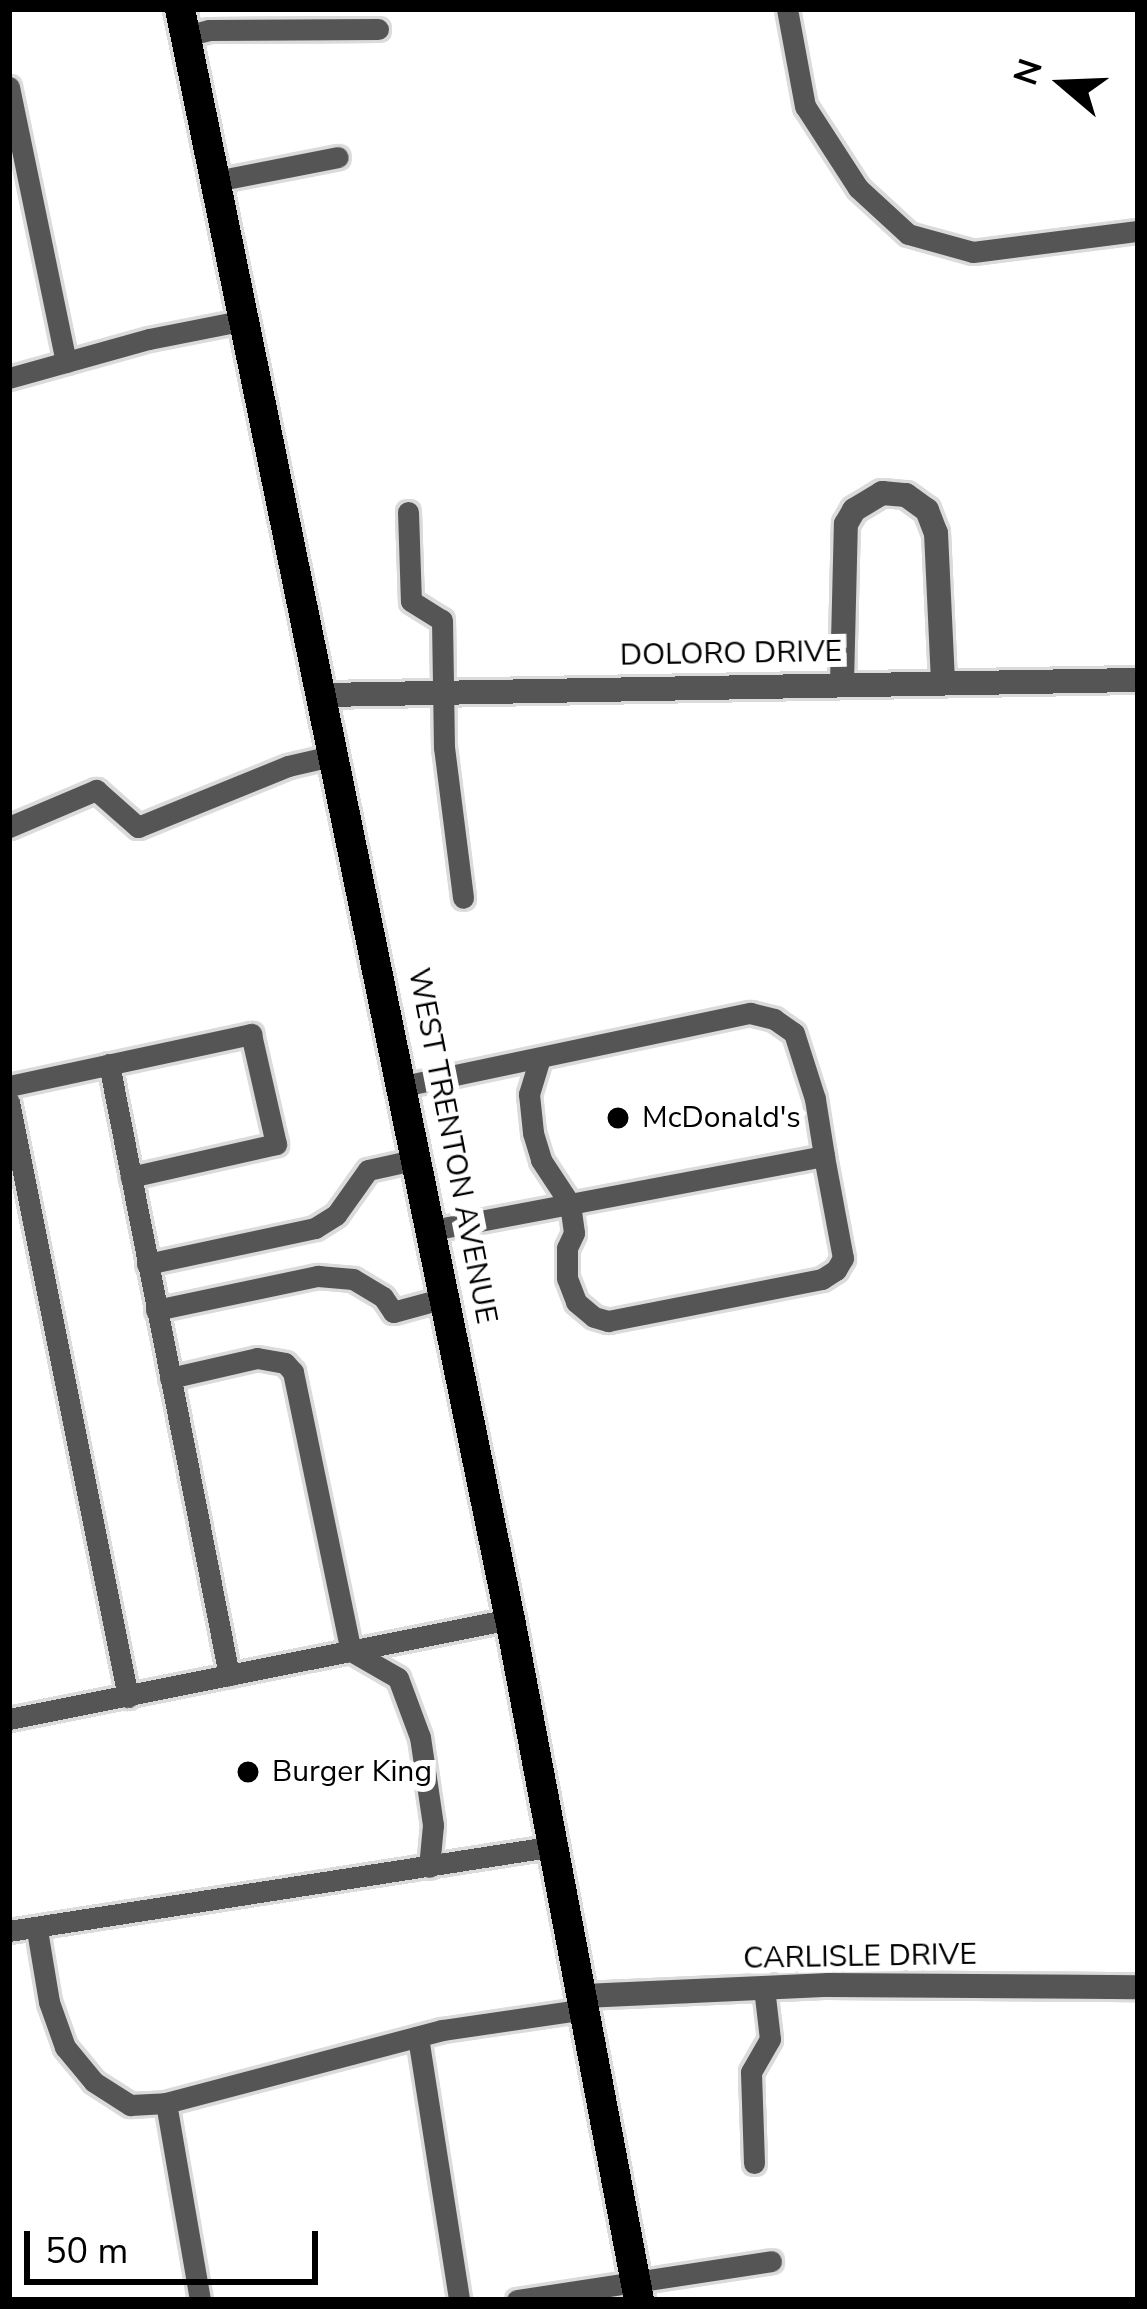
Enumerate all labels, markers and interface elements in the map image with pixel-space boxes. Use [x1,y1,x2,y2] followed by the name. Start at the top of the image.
[1003,24,1123,144] north arrow
[1003,53,1054,91] text: N
[620,634,842,674] street label: DOLORO DRIVE
[400,965,504,1327] street label: WEST TRENTON AVENUE
[642,1100,801,1136] place label: McDonald's
[605,1105,631,1131] marker: McDonald's
[272,1754,432,1790] place label: Burger King
[235,1759,261,1785] marker: Burger King
[743,1937,977,1977] street label: CARLISLE DRIVE
[30,2207,324,2281] scale bar
[45,2227,128,2276] text: 50 m

